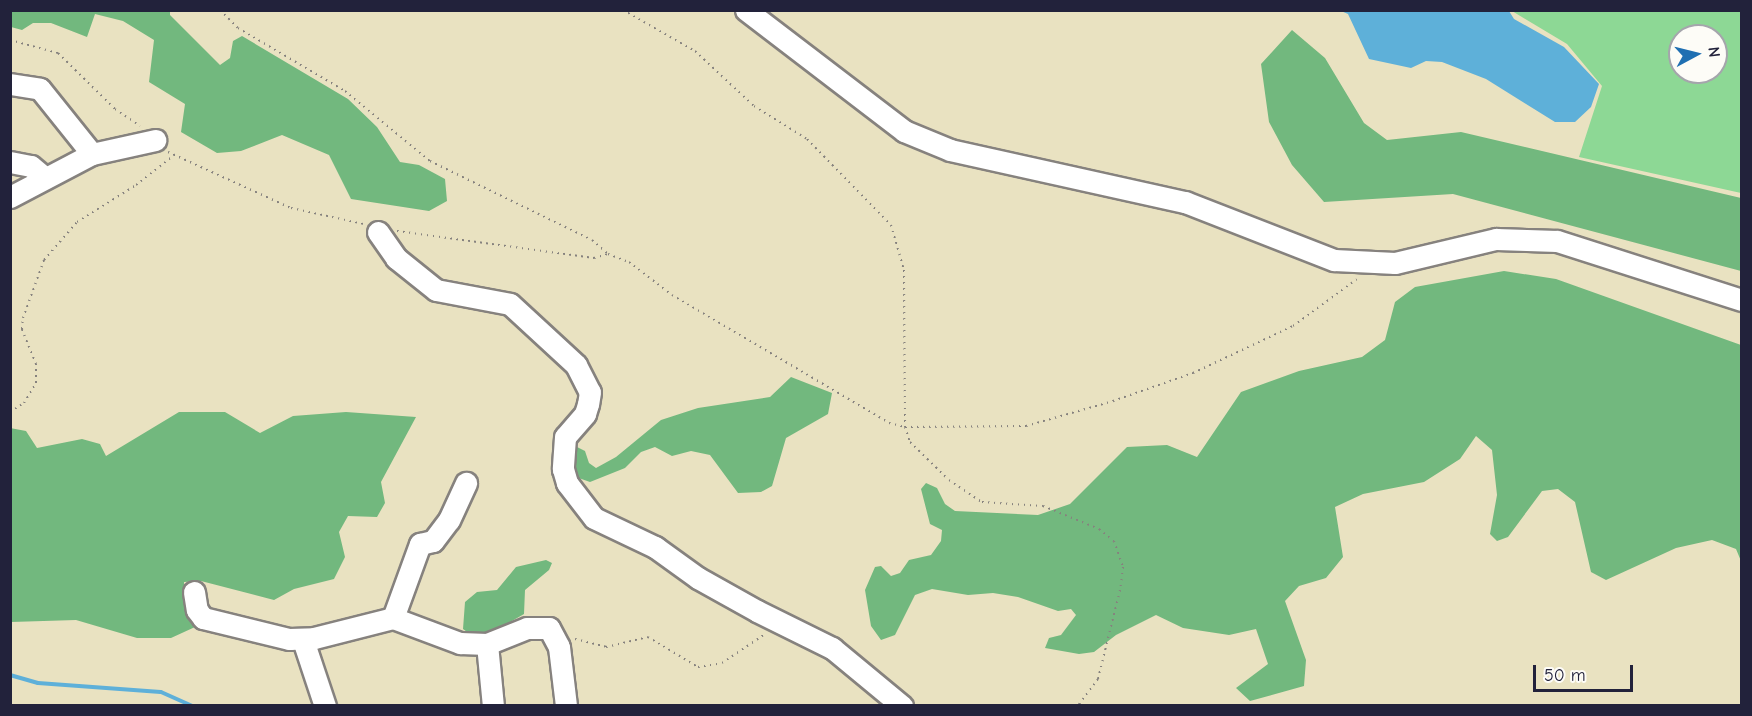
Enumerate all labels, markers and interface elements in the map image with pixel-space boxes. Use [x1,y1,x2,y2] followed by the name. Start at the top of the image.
[1668,24,1728,84] north arrow
[1704,46,1723,58] text: N
[1536,653,1636,691] scale bar
[1544,665,1586,686] text: 50 m

